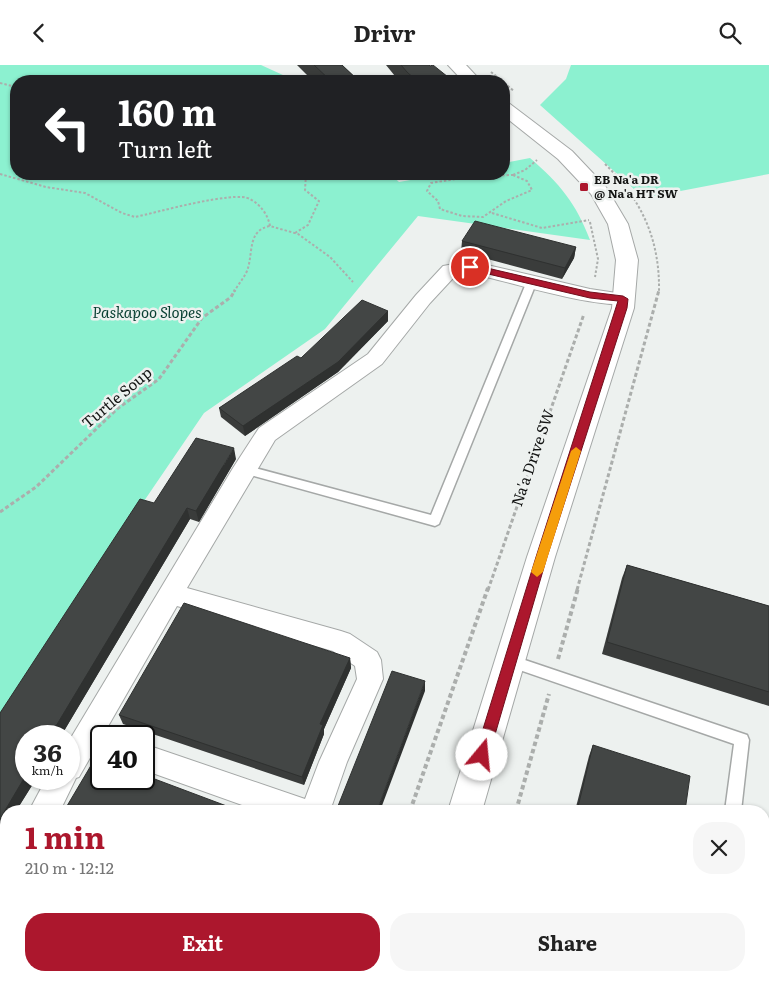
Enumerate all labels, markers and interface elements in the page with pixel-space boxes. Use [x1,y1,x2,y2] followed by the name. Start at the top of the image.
[353,16,416,49] text: Drivr
[25,19,53,47] icon: back
[716,19,744,47] icon: search
[118,85,216,137] text: 160 m
[35,95,100,160] icon: left
[118,132,212,165] text: Turn left
[594,170,679,202] place label: EB Na'a DR @ Na'a HT SW
[578,181,590,193] marker: EB Na'a DR @ Na'a HT SW
[449,246,491,288] pin
[456,253,484,281] icon: arrive
[92,300,202,323] park label: Paskapoo Slopes
[76,361,156,433] street label: Turtle Soup
[504,405,559,509] street label: Na'a Drive SW
[90,725,155,790] speed limit sign: 40
[455,728,507,780] position arrow
[33,733,62,770] text: 36
[32,761,63,779] text: km/h
[25,814,105,858] text: 1 min
[693,822,745,874] button: close
[25,855,114,879] text: 210 m · 12:12
[25,913,380,971] button: Exit
[390,913,745,971] button: Share

